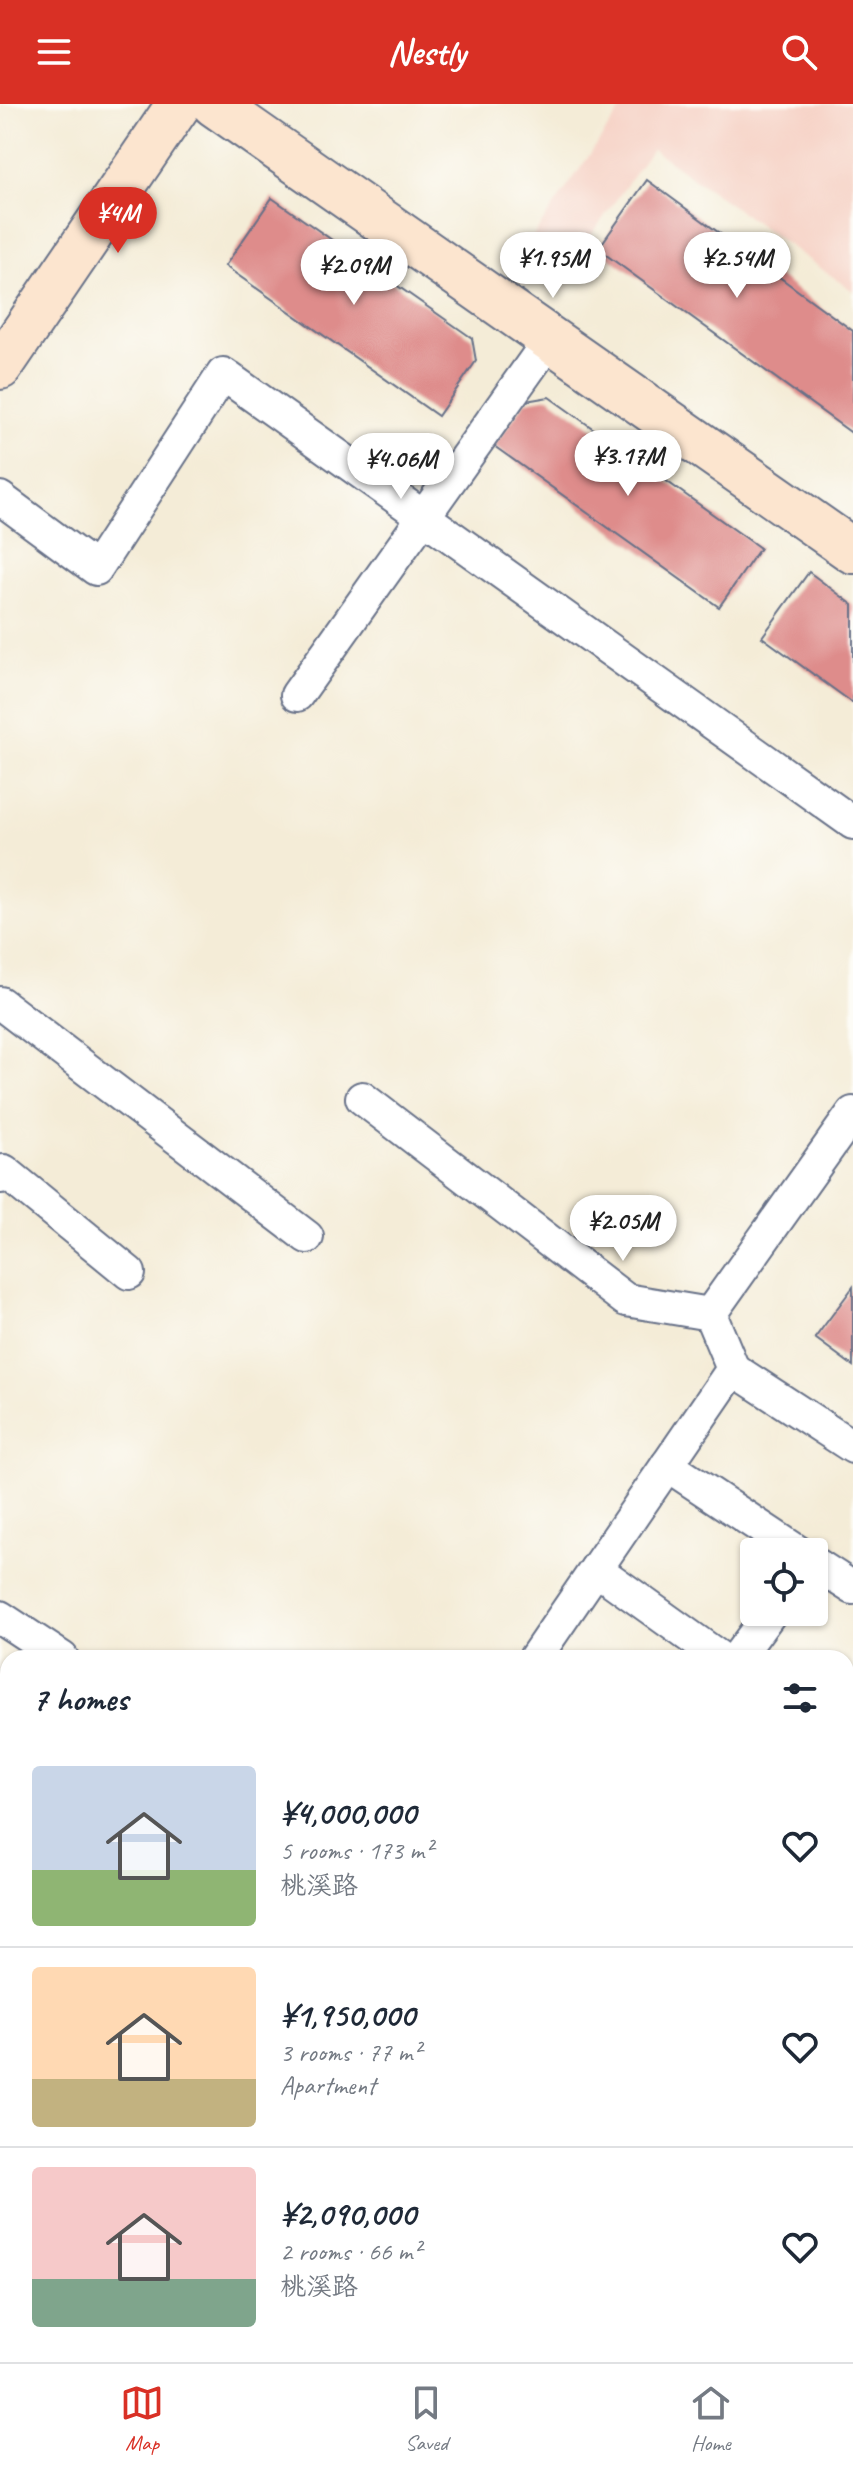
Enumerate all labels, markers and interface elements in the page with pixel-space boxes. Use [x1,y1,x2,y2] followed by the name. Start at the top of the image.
[388,29,465,75] text: Nestly
[32,30,76,74] icon: menu
[777,30,821,74] icon: search
[79,187,157,255] pin: ¥4M
[97,196,139,229] text: ¥4M
[488,232,618,300] pin: ¥1.95M
[672,232,802,300] pin: ¥2.54M
[289,239,419,307] pin: ¥2.09M
[518,241,588,274] text: ¥1.95M
[702,241,772,274] text: ¥2.54M
[319,248,389,281] text: ¥2.09M
[563,430,693,498] pin: ¥3.17M
[336,433,466,501] pin: ¥4.06M
[593,439,663,472] text: ¥3.17M
[365,442,437,475] text: ¥4.06M
[558,1195,688,1263] pin: ¥2.05M
[588,1204,658,1237] text: ¥2.05M
[740,1538,828,1626] map controls
[740,1538,828,1626] button: locate
[778,1676,822,1720] icon: filters
[32,1677,128,1720] text: 7 homes
[280,1791,416,1834] text: ¥4,000,000
[96,1798,192,1894] icon: home
[778,1824,822,1868] icon: heart
[280,1834,432,1867] text: 5 rooms · 173 m²
[280,1869,358,1902] text: 桃溪路
[280,1993,415,2036] text: ¥1,950,000
[96,1999,192,2095] icon: home
[778,2025,822,2069] icon: heart
[280,2036,421,2069] text: 3 rooms · 77 m²
[280,2069,376,2102] text: Apartment
[280,2192,415,2235] text: ¥2,090,000
[96,2199,192,2295] icon: home
[778,2225,822,2269] icon: heart
[280,2235,421,2268] text: 2 rooms · 66 m²
[280,2270,358,2303] text: 桃溪路
[120,2381,164,2457] tab: Map
[404,2381,448,2457] tab: Saved
[689,2381,733,2457] tab: Home

